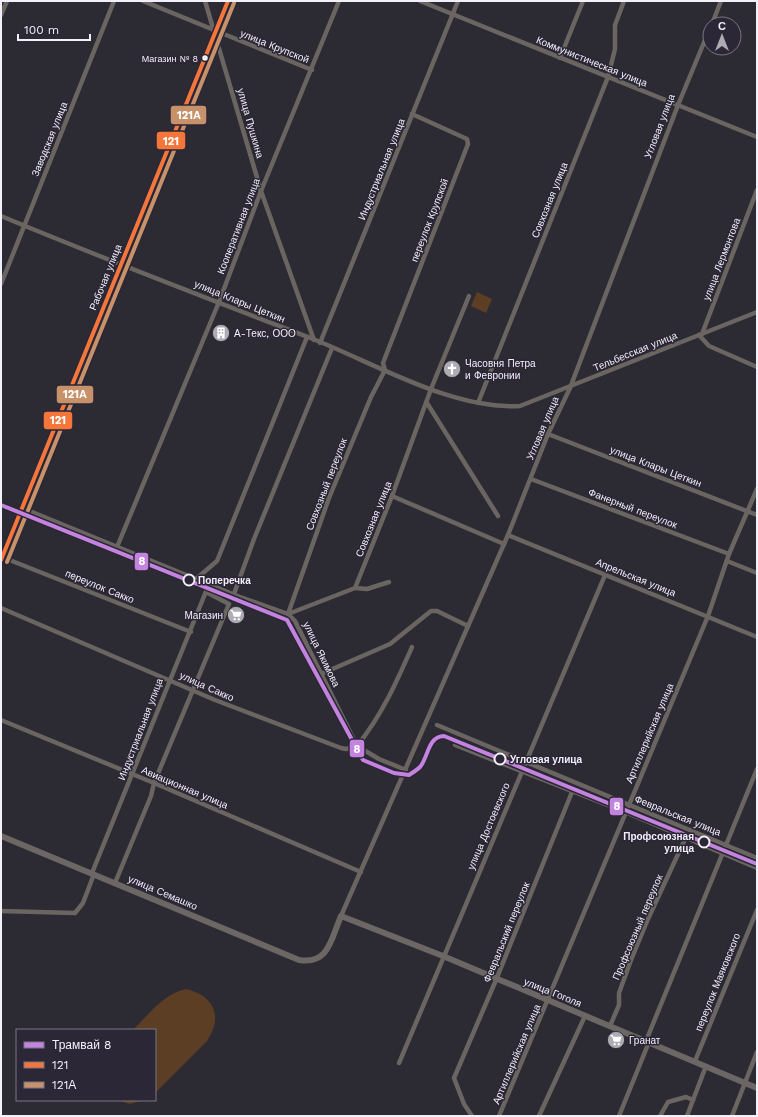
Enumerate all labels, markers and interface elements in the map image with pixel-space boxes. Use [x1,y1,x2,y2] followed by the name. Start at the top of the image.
[18,16,90,42] scale bar
[702,16,742,56] north arrow
[718,20,726,33] text: С
[24,23,59,37] text: 100 m
[239,28,311,65] street label: улица Крупской
[535,34,649,89] street label: Коммунистическая улица
[200,53,210,63] marker: Магазин № 8
[142,54,198,64] place label: Магазин № 8
[235,87,266,160] street label: улица Пушкина
[642,92,677,160] street label: Угловая улица
[29,100,70,178] street label: Заводская улица
[170,105,207,125] line badge: 121А
[177,109,201,122] text: 121А
[356,117,407,221] street label: Индустриальная улица
[156,131,186,150] line badge: 121
[163,135,179,148] text: 121
[529,160,570,240] street label: Совхозная улица
[215,176,262,276] street label: Кооперативная улица
[408,177,450,263] street label: переулок Крупской
[701,216,742,302] street label: улица Лермонтова
[87,242,124,312] street label: Рабочая улица
[193,278,287,325] street label: улица Клары Цеткин
[211,323,231,343] building icon: А-Текс, ООО
[234,328,296,339] place label: А-Текс, ООО
[592,329,679,373] street label: Тельбесская улица
[465,358,536,381] place label: Часовня Петра и Февронии
[442,359,462,379] church icon: Часовня Петра и Февронии
[56,385,94,404] line badge: 121А
[63,388,87,401] text: 121А
[524,394,561,462] street label: Угловая улица
[43,411,73,430] line badge: 121
[50,414,66,427] text: 121
[304,436,349,532] street label: Совхозный переулок
[609,444,703,489] street label: улица Клары Цеткин
[353,479,394,559] street label: Совхозная улица
[587,486,679,531] street label: Фанерный переулок
[134,552,149,571] line badge: 8
[139,555,146,568] text: 8
[594,556,678,599] street label: Апрельская улица
[64,568,136,605] street label: переулок Сакко
[182,573,196,587] marker: Поперечка
[198,575,251,586] place label: Поперечка
[226,605,246,625] supermarket icon: Магазин
[184,610,223,621] place label: Магазин
[301,620,342,689] street label: улица Якимова
[178,670,236,703] street label: улица Сакко
[116,676,165,782] street label: Индустриальная улица
[623,681,676,785] street label: Артиллерийская улица
[349,739,365,758] line badge: 8
[354,743,361,756] text: 8
[493,752,507,766] marker: Угловая улица
[510,754,583,765] place label: Угловая улица
[140,764,230,811] street label: Авиационная улица
[465,781,512,871] street label: улица Достоевского
[633,793,723,838] street label: Февральская улица
[609,797,624,816] line badge: 8
[614,800,621,813] text: 8
[623,831,694,854] place label: Профсоюзная улица
[697,835,711,849] marker: Профсоюзная улица
[610,872,665,982] street label: Профсоюзный переулок
[127,873,199,912] street label: улица Семашко
[481,880,532,984] street label: Февральский переулок
[693,931,742,1033] street label: переулок Маяковского
[522,976,583,1009] street label: улица Гоголя
[490,1002,543,1106] street label: Артиллерийская улица
[16,1029,156,1101] legend
[606,1030,626,1050] supermarket icon: Гранат
[629,1035,661,1046] place label: Гранат
[52,1038,111,1052] text: Трамвай 8
[52,1058,68,1072] text: 121
[52,1078,76,1092] text: 121А

